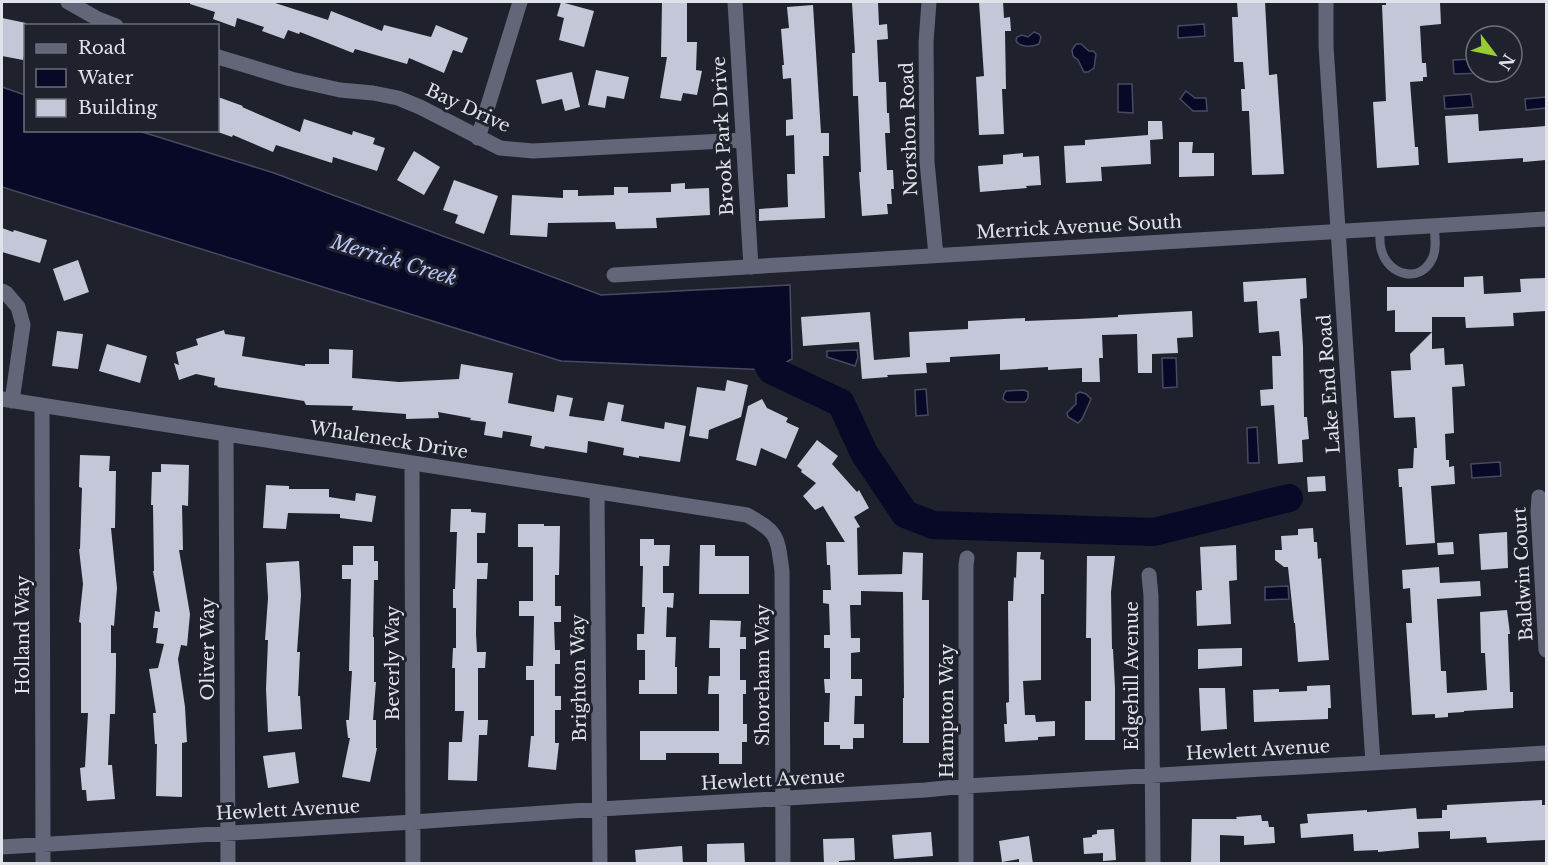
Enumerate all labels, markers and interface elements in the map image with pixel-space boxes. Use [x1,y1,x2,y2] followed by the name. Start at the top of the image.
[24,24,219,132] legend
[1464,24,1524,84] north arrow
[78,37,126,59] text: Road
[1494,50,1519,74] text: N
[708,56,738,216] street label: Brook Park Drive
[896,62,922,196] street label: Norshon Road
[77,67,134,89] text: Water
[422,79,514,137] street label: Bay Drive
[78,97,157,119] text: Building
[976,211,1182,243] street label: Merrick Avenue South
[327,229,460,291] water label: Merrick Creek
[1313,314,1345,454] street label: Lake End Road
[307,416,470,463] street label: Whaleneck Drive
[1508,506,1538,642] street label: Baldwin Court
[12,575,34,695] street label: Holland Way
[197,597,219,700] street label: Oliver Way
[1121,601,1143,751] street label: Edgehill Avenue
[752,604,774,746] street label: Shoreham Way
[382,605,404,721] street label: Beverly Way
[567,613,591,742] street label: Brighton Way
[936,643,958,778] street label: Hampton Way
[1185,735,1331,765] street label: Hewlett Avenue
[700,765,846,795] street label: Hewlett Avenue
[215,795,361,825] street label: Hewlett Avenue

